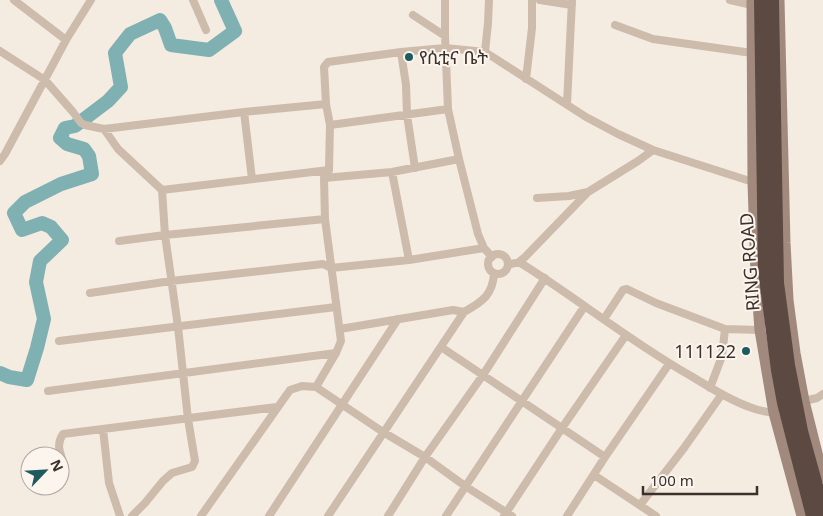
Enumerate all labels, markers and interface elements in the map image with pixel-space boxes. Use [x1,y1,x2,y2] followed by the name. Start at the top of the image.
[419,45,488,69] place label: የሲቲና ቤት
[403,51,415,63] marker: የሲቲና ቤት
[734,212,764,312] street label: RING ROAD
[674,339,736,363] place label: 111122
[740,345,752,357] marker: 111122
[20,446,70,496] north arrow
[46,456,68,474] text: N
[643,464,757,496] scale bar
[650,470,694,490] text: 100 m

